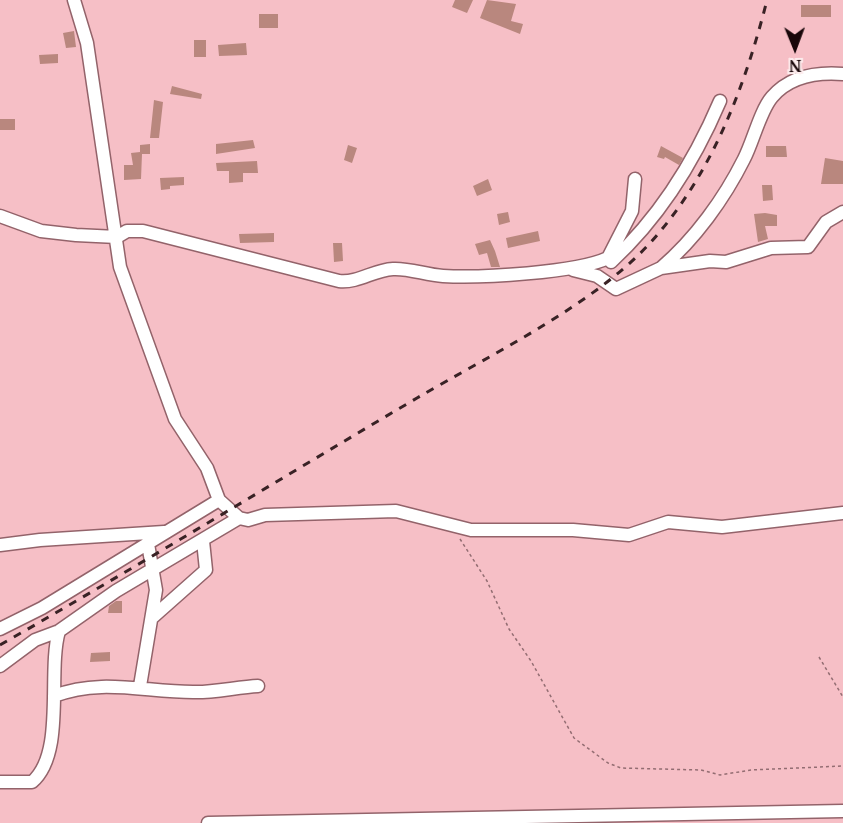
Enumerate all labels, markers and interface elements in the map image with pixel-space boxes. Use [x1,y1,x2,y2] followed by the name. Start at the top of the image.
[765,18,825,78] north arrow
[789,55,802,77] text: N

